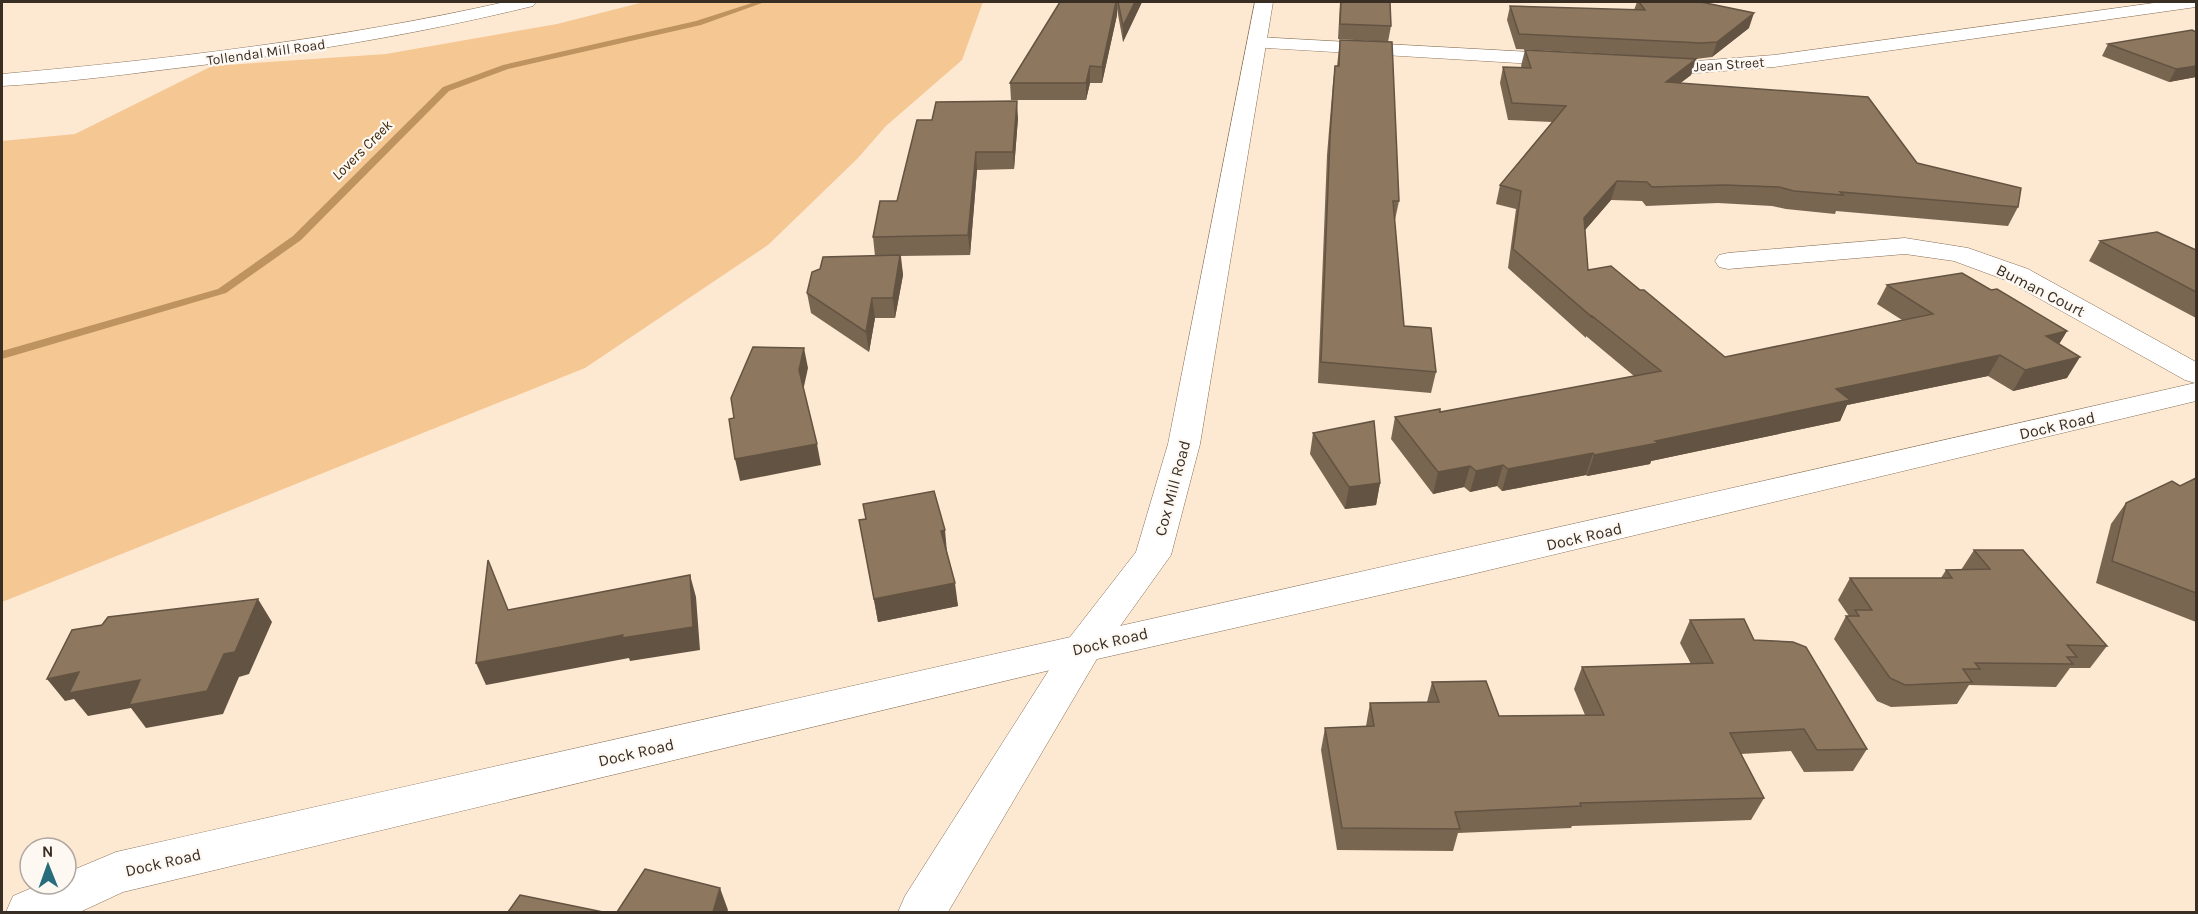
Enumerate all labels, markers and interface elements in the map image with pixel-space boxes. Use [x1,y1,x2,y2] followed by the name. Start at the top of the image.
[206,36,327,69] street label: Tollendal Mill Road
[1693,54,1765,75] street label: Jean Street
[328,116,396,184] water label: Lovers Creek
[1993,260,2088,321] street label: Buman Court
[2017,408,2097,443] street label: Dock Road
[1151,438,1194,538] street label: Cox Mill Road
[1544,519,1624,554] street label: Dock Road
[1070,624,1150,659] street label: Dock Road
[596,735,676,770] street label: Dock Road
[18,836,78,896] north arrow
[42,842,54,861] text: N
[123,845,203,880] street label: Dock Road

